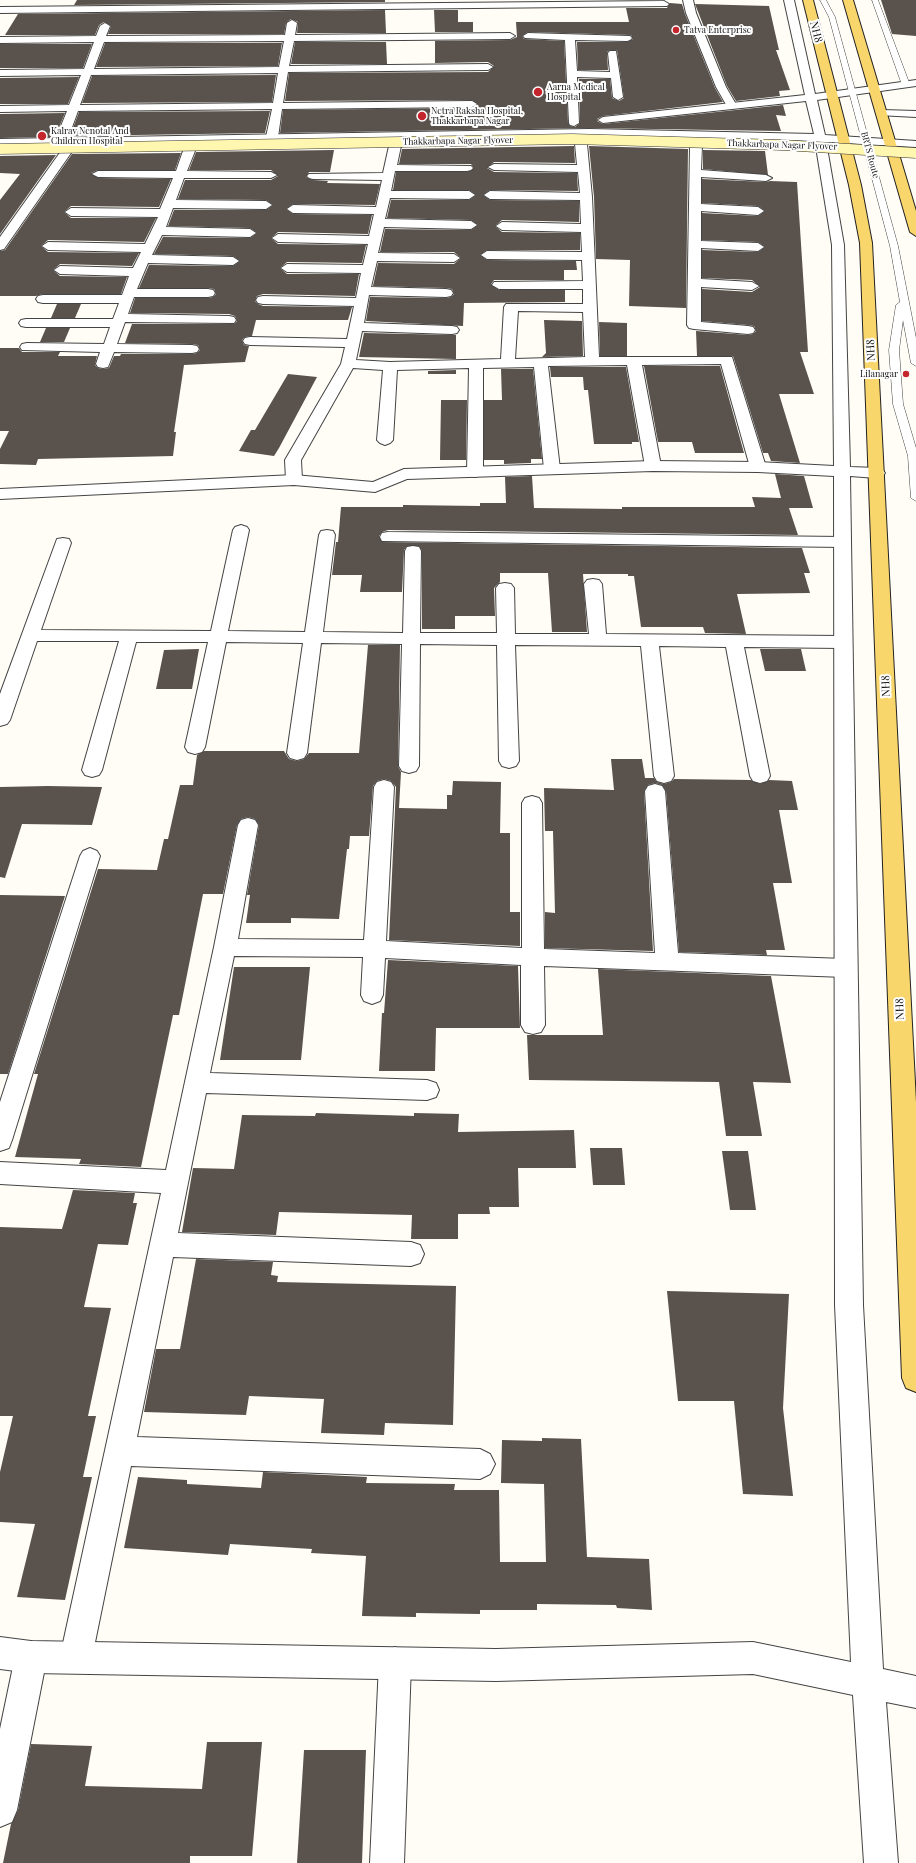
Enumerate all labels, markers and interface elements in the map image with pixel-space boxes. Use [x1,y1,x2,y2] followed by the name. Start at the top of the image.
[807,20,825,44] street label: NH8
[671,25,681,35] marker: Tatva Enterprise
[684,25,751,35] place label: Tatva Enterprise
[547,82,605,103] place label: Aarna Medical Hospital
[532,86,544,98] marker: Aarna Medical Hospital
[431,106,523,127] place label: Netra Raksha Hospital, Thakkarbapa Nagar
[416,110,428,122] marker: Netra Raksha Hospital, Thakkarbapa Nagar
[51,126,129,147] place label: Kalrav Nenotal And Children Hospital
[36,130,48,142] marker: Kalrav Nenotal And Children Hospital
[859,131,881,179] street label: BRTS Route
[403,135,513,147] street label: Thakkarbapa Nagar Flyover
[727,138,837,152] street label: Thakkarbapa Nagar Flyover
[864,339,878,361] street label: NH8
[860,369,898,379] place label: Lilanagar
[901,369,911,379] marker: Lilanagar
[879,675,893,697] street label: NH8
[893,998,907,1020] street label: NH8

